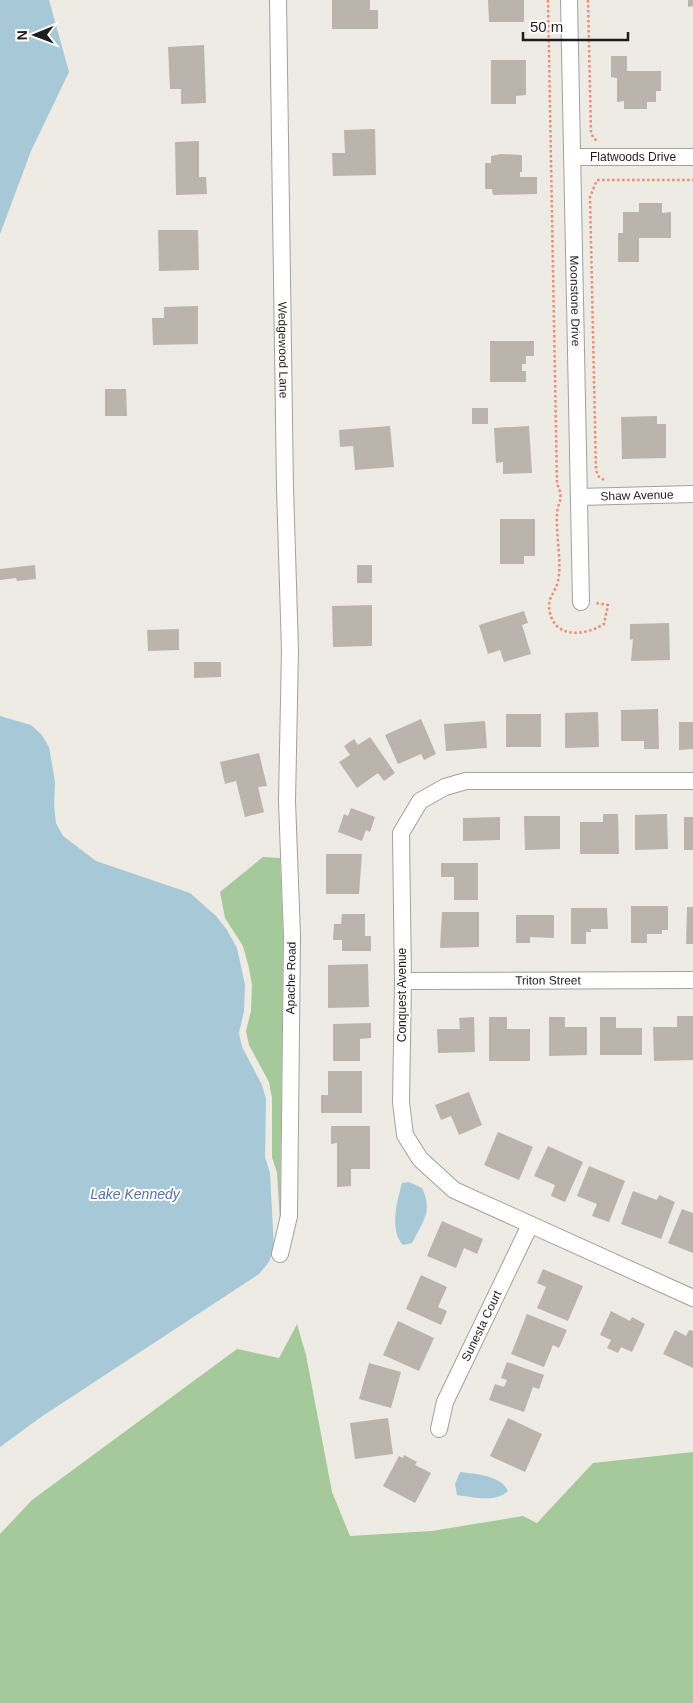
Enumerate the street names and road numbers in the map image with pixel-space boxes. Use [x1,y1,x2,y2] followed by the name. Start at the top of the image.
[590,150,676,164] street label: Flatwoods Drive
[567,255,583,347] street label: Moonstone Drive
[275,302,291,399] street label: Wedgewood Lane
[600,488,674,503] street label: Shaw Avenue
[283,942,299,1014] street label: Apache Road
[395,947,409,1042] street label: Conquest Avenue
[515,973,582,988] street label: Triton Street
[459,1288,505,1364] street label: Sunesta Court

